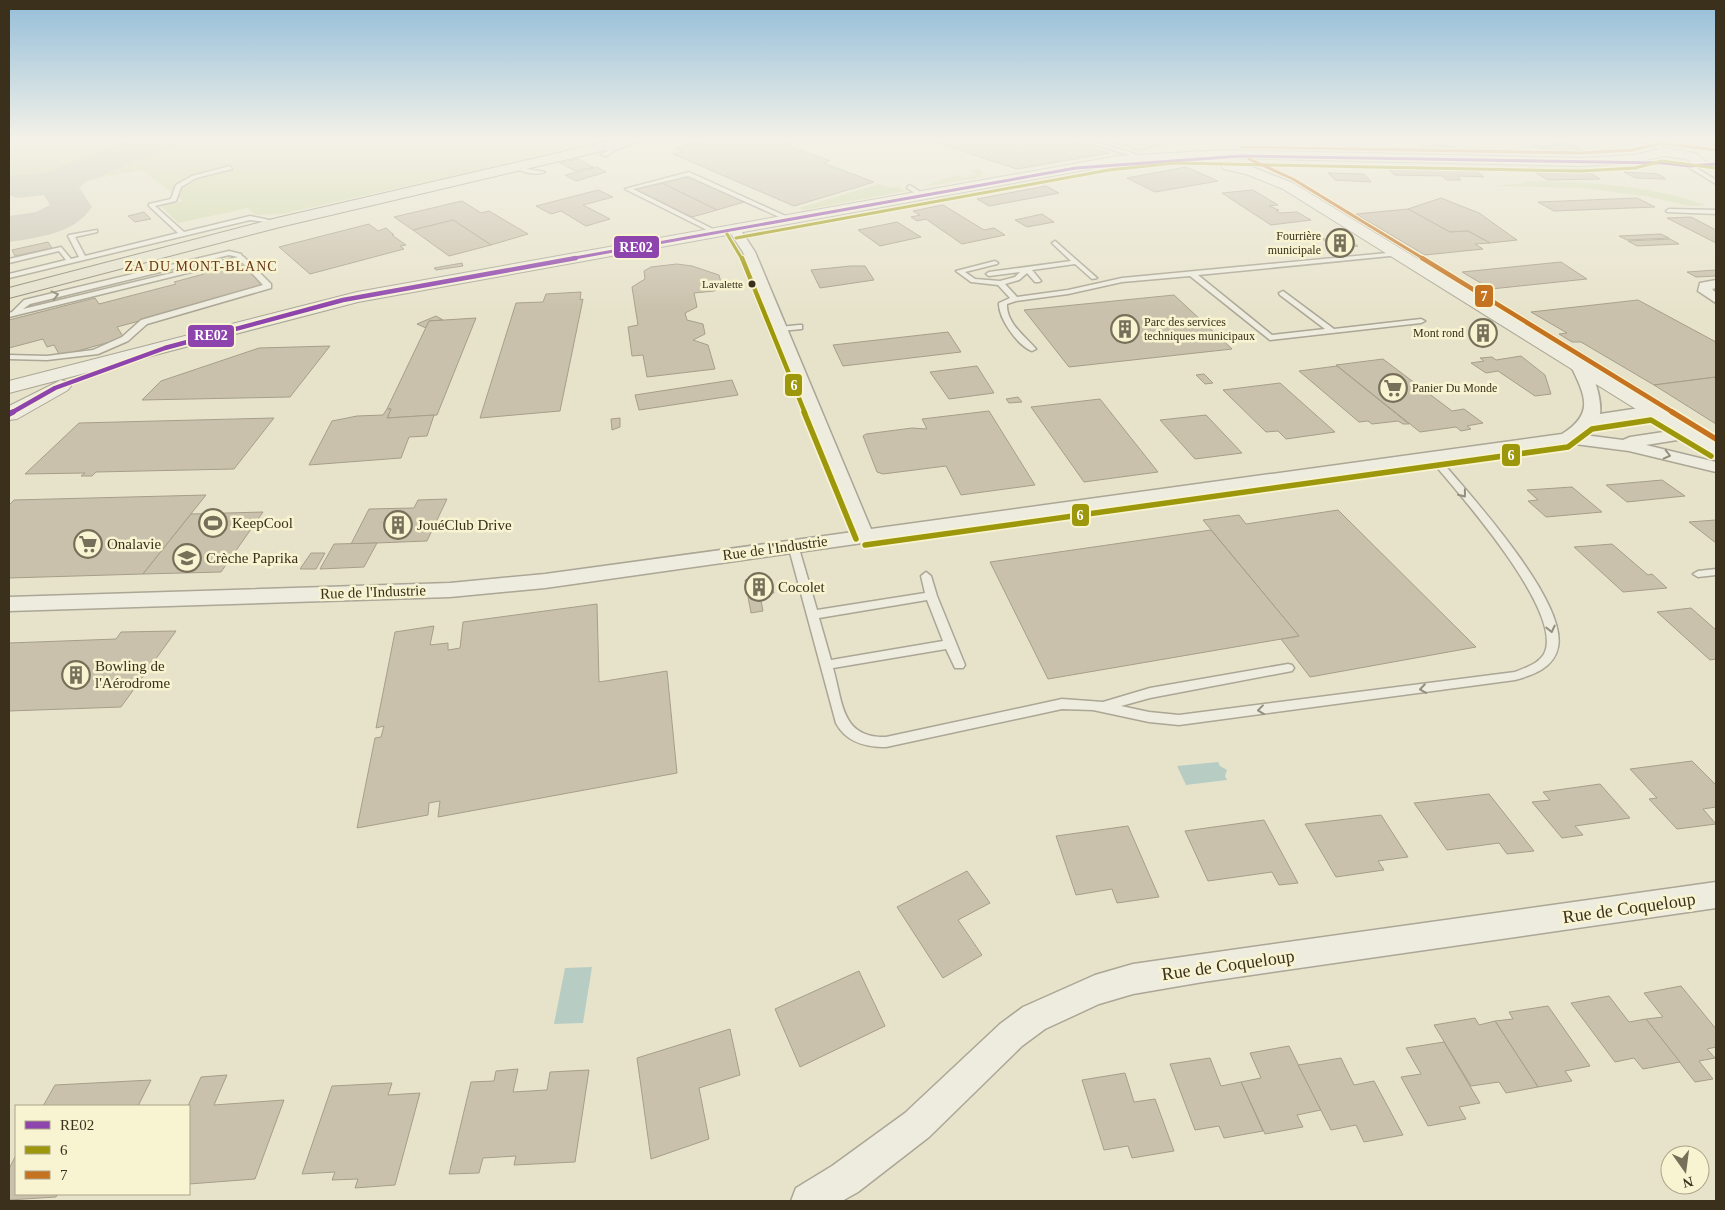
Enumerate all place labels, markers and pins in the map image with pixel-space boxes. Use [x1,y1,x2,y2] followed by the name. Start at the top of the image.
[1325,228,1355,258] building icon: Fourrière municipale
[1268,229,1321,257] place label: Fourrière municipale
[702,278,743,290] place label: Lavalette
[747,279,757,289] marker: Lavalette
[1110,314,1140,344] building icon: Parc des services techniques municipaux
[1144,315,1255,343] place label: Parc des services techniques municipaux
[1468,318,1498,348] building icon: Mont rond
[1413,326,1464,340] place label: Mont rond
[1378,373,1408,403] supermarket icon: Panier Du Monde
[1412,381,1497,395] place label: Panier Du Monde
[198,508,228,538] sports icon: KeepCool
[383,510,413,540] building icon: JouéClub Drive
[232,515,293,531] place label: KeepCool
[417,517,512,533] place label: JouéClub Drive
[73,529,103,559] supermarket icon: Onalavie
[107,536,161,552] place label: Onalavie
[172,543,202,573] school or university icon: Crèche Paprika
[206,550,298,566] place label: Crèche Paprika
[744,572,774,602] building icon: Cocolet
[778,579,825,595] place label: Cocolet
[95,658,171,691] place label: Bowling de l'Aérodrome
[61,660,91,690] building icon: Bowling de l'Aérodrome

